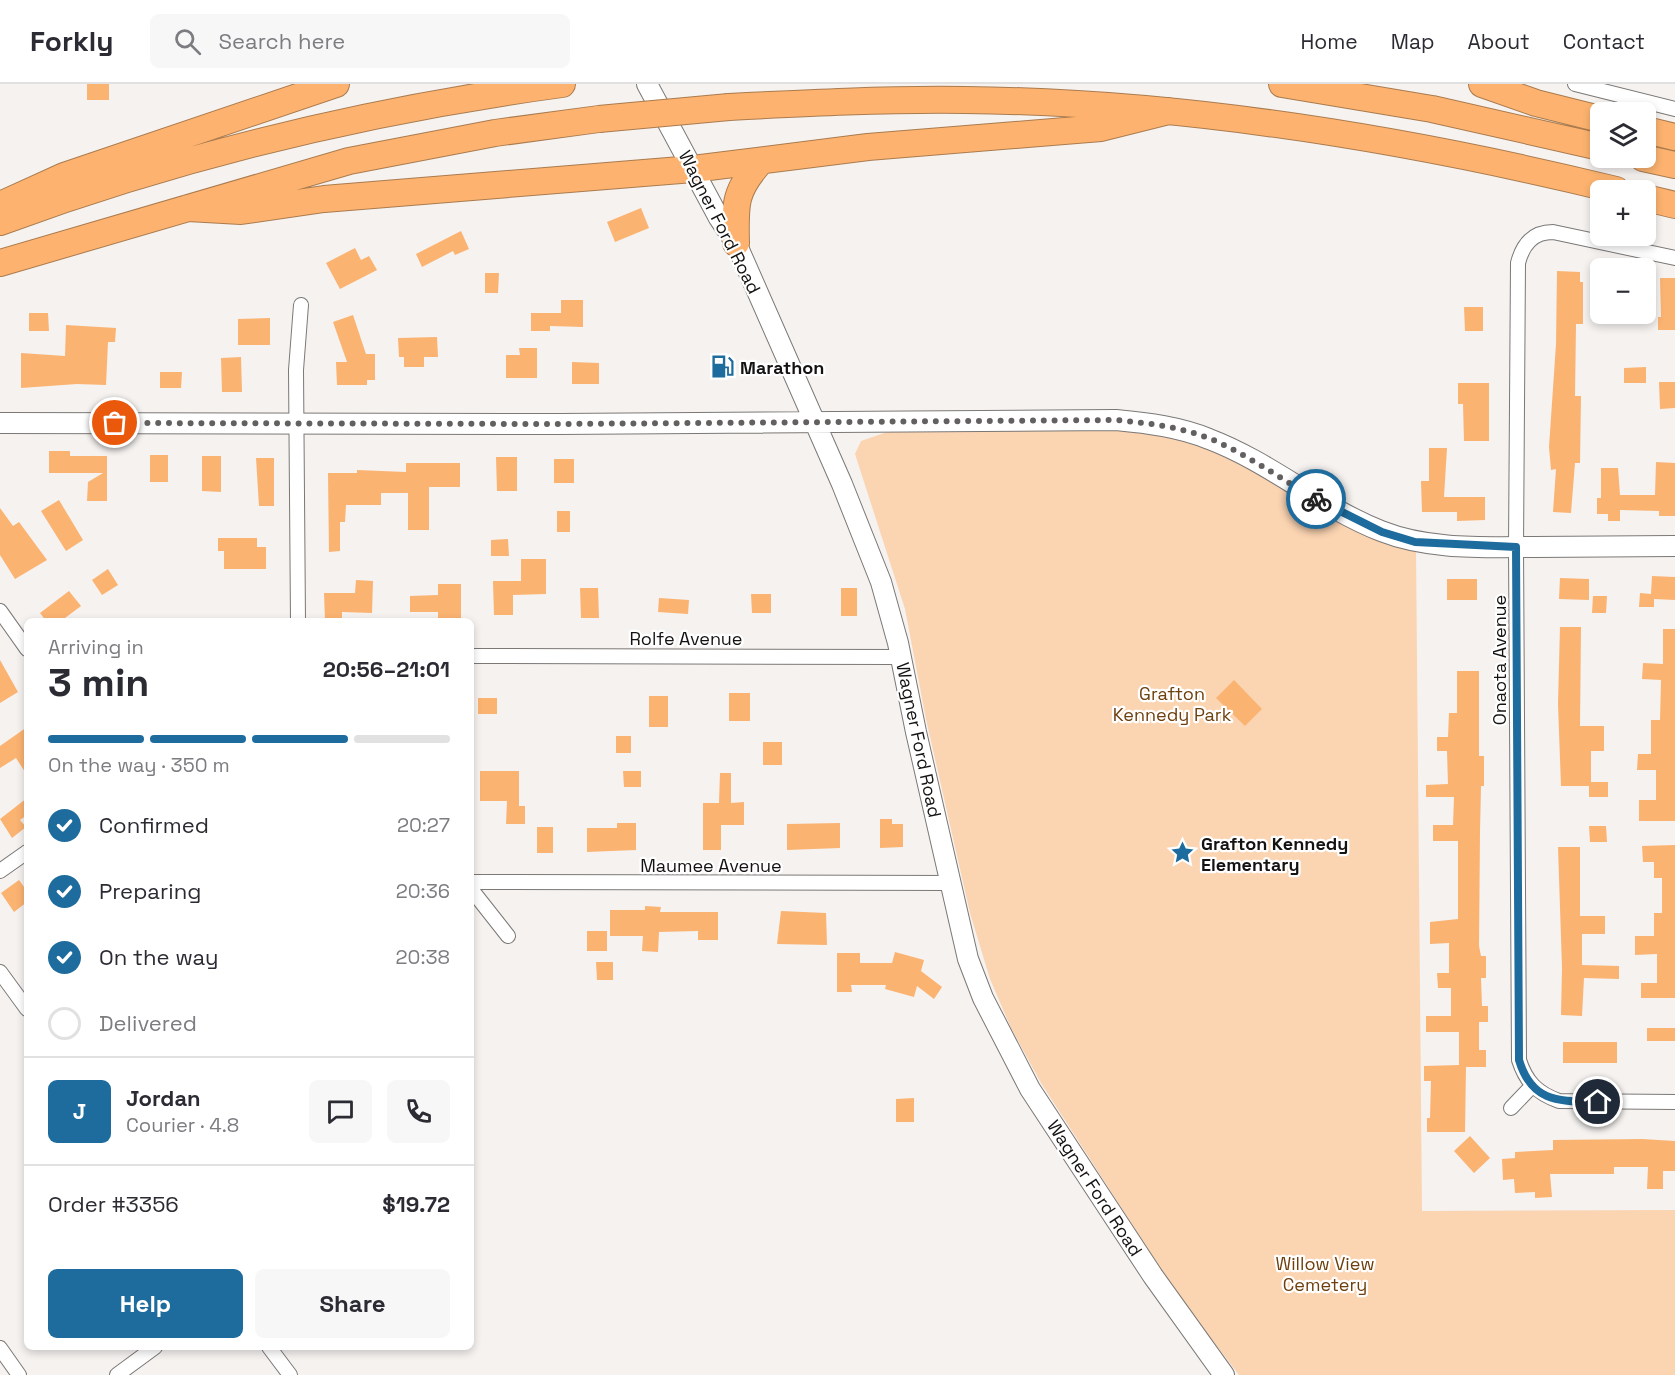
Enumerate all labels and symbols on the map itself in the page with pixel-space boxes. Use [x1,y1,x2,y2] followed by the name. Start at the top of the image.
[674,146,766,298] street label: Wagner Ford Road
[709,354,735,380] fuel station icon: Marathon
[740,356,824,379] place label: Marathon
[89,397,140,448] pin
[1286,469,1346,529] courier
[1488,595,1511,725] street label: Onaota Avenue
[629,627,743,650] street label: Rolfe Avenue
[891,660,947,820] street label: Wagner Ford Road
[1113,682,1232,726] park label: Grafton Kennedy Park
[1201,832,1348,876] place label: Grafton Kennedy Elementary
[1170,840,1196,866] place icon: Grafton Kennedy Elementary
[640,854,782,877] street label: Maumee Avenue
[1572,1076,1623,1127] pin
[1042,1116,1148,1260] street label: Wagner Ford Road
[1275,1252,1375,1296] park label: Willow View Cemetery

